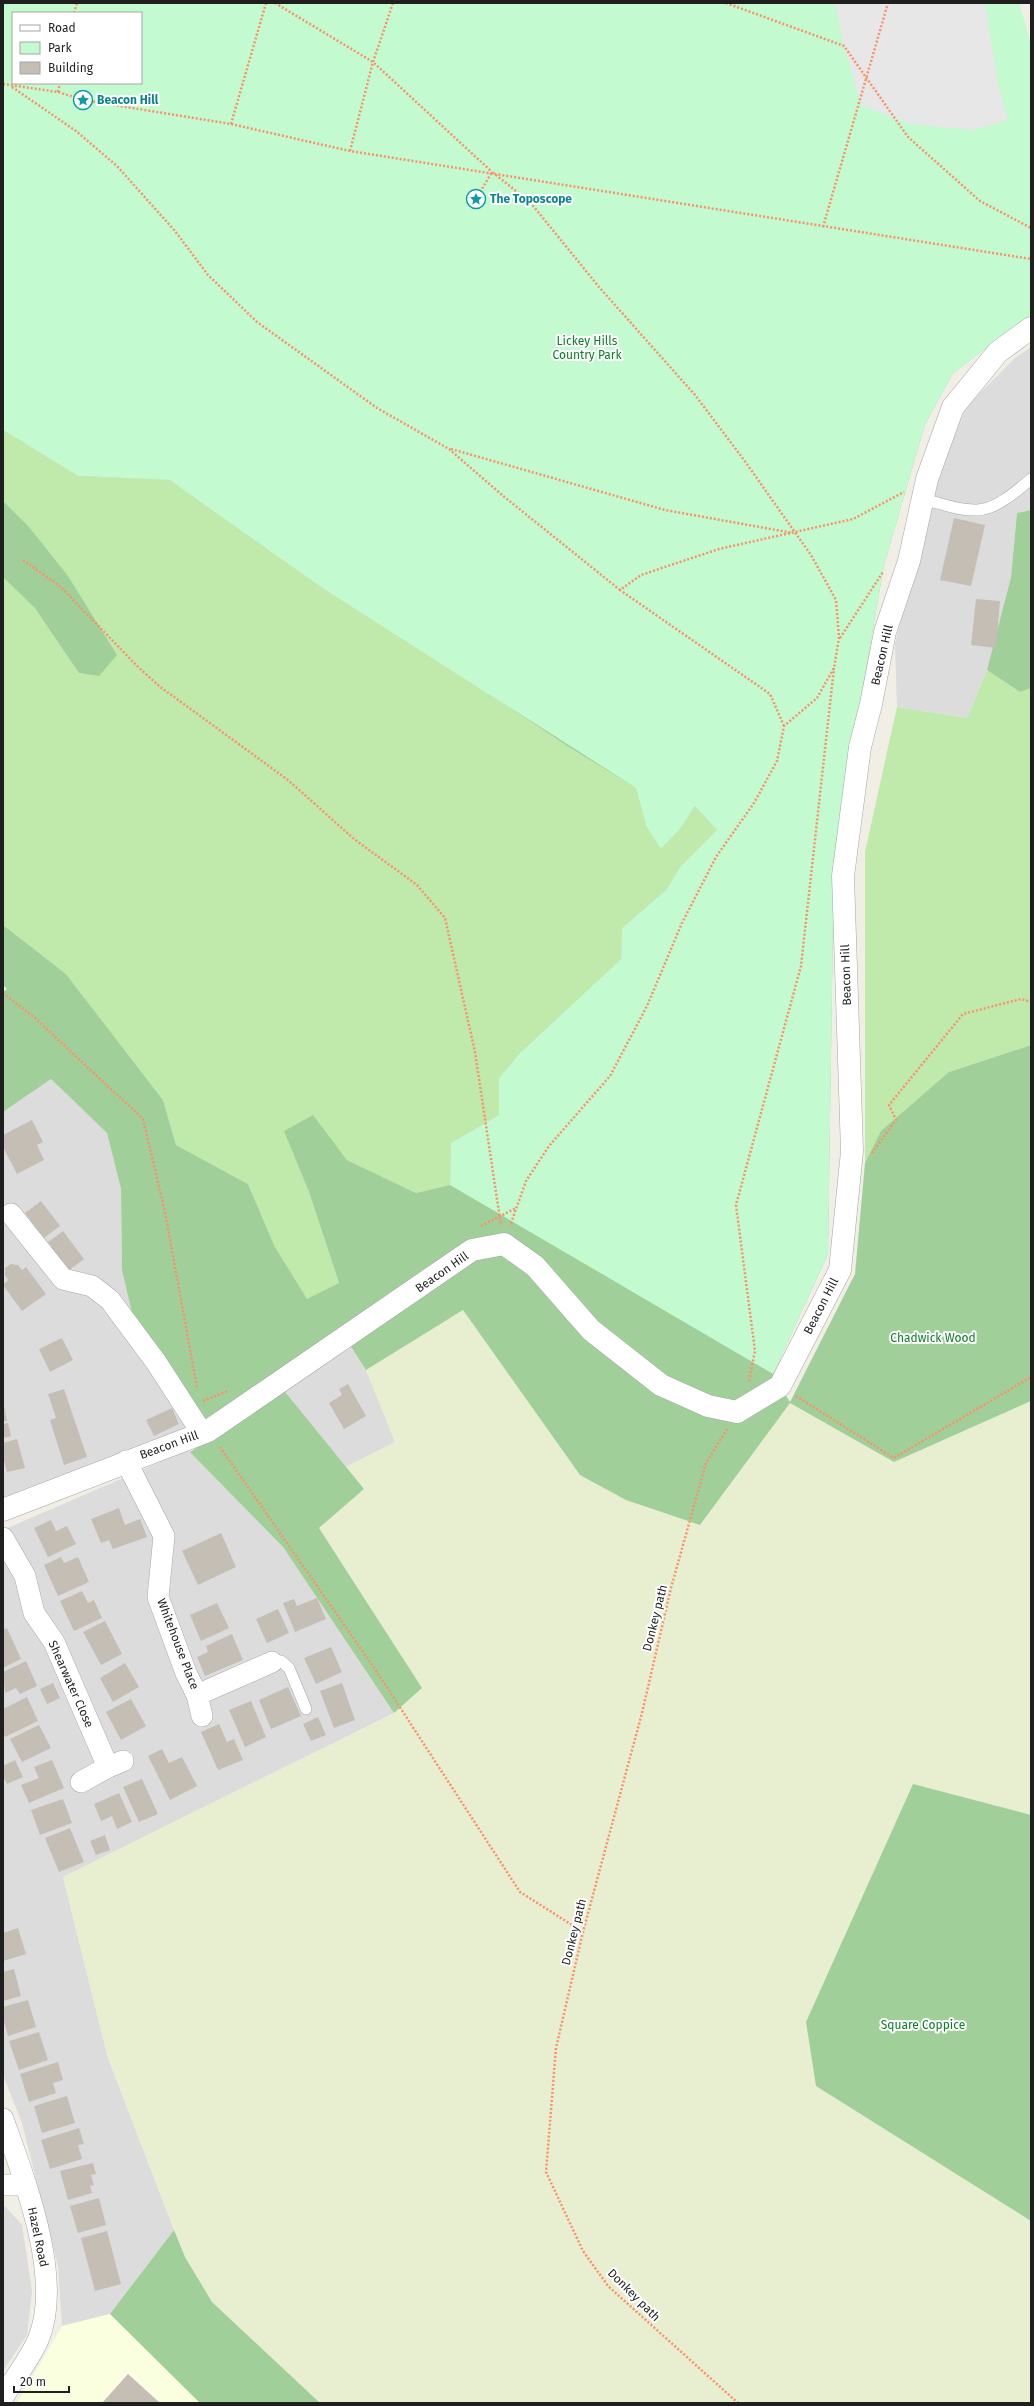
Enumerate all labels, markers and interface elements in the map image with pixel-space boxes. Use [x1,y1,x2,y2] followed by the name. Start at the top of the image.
[12,12,142,84] legend
[48,21,76,35] text: Road
[48,41,72,55] text: Park
[48,61,94,75] text: Building
[72,89,94,111] place icon: Beacon Hill
[97,93,159,107] place label: Beacon Hill
[465,188,487,210] place icon: The Toposcope
[490,192,572,206] place label: The Toposcope
[552,334,622,362] park label: Lickey Hills Country Park
[868,623,896,687] street label: Beacon Hill
[838,944,854,1006] street label: Beacon Hill
[413,1248,472,1295] street label: Beacon Hill
[801,1275,841,1337] street label: Beacon Hill
[890,1331,976,1345] park label: Chadwick Wood
[138,1428,201,1462] street label: Beacon Hill
[640,1583,670,1653] street label: Donkey path
[154,1597,202,1691] street label: Whitehouse Place
[46,1638,96,1730] street label: Shearwater Close
[559,1897,589,1967] street label: Donkey path
[881,2018,965,2032] park label: Square Coppice
[25,2206,51,2268] street label: Hazel Road
[605,2266,663,2324] street label: Donkey path
[14,2368,69,2394] scale bar
[20,2375,46,2389] text: 20 m

